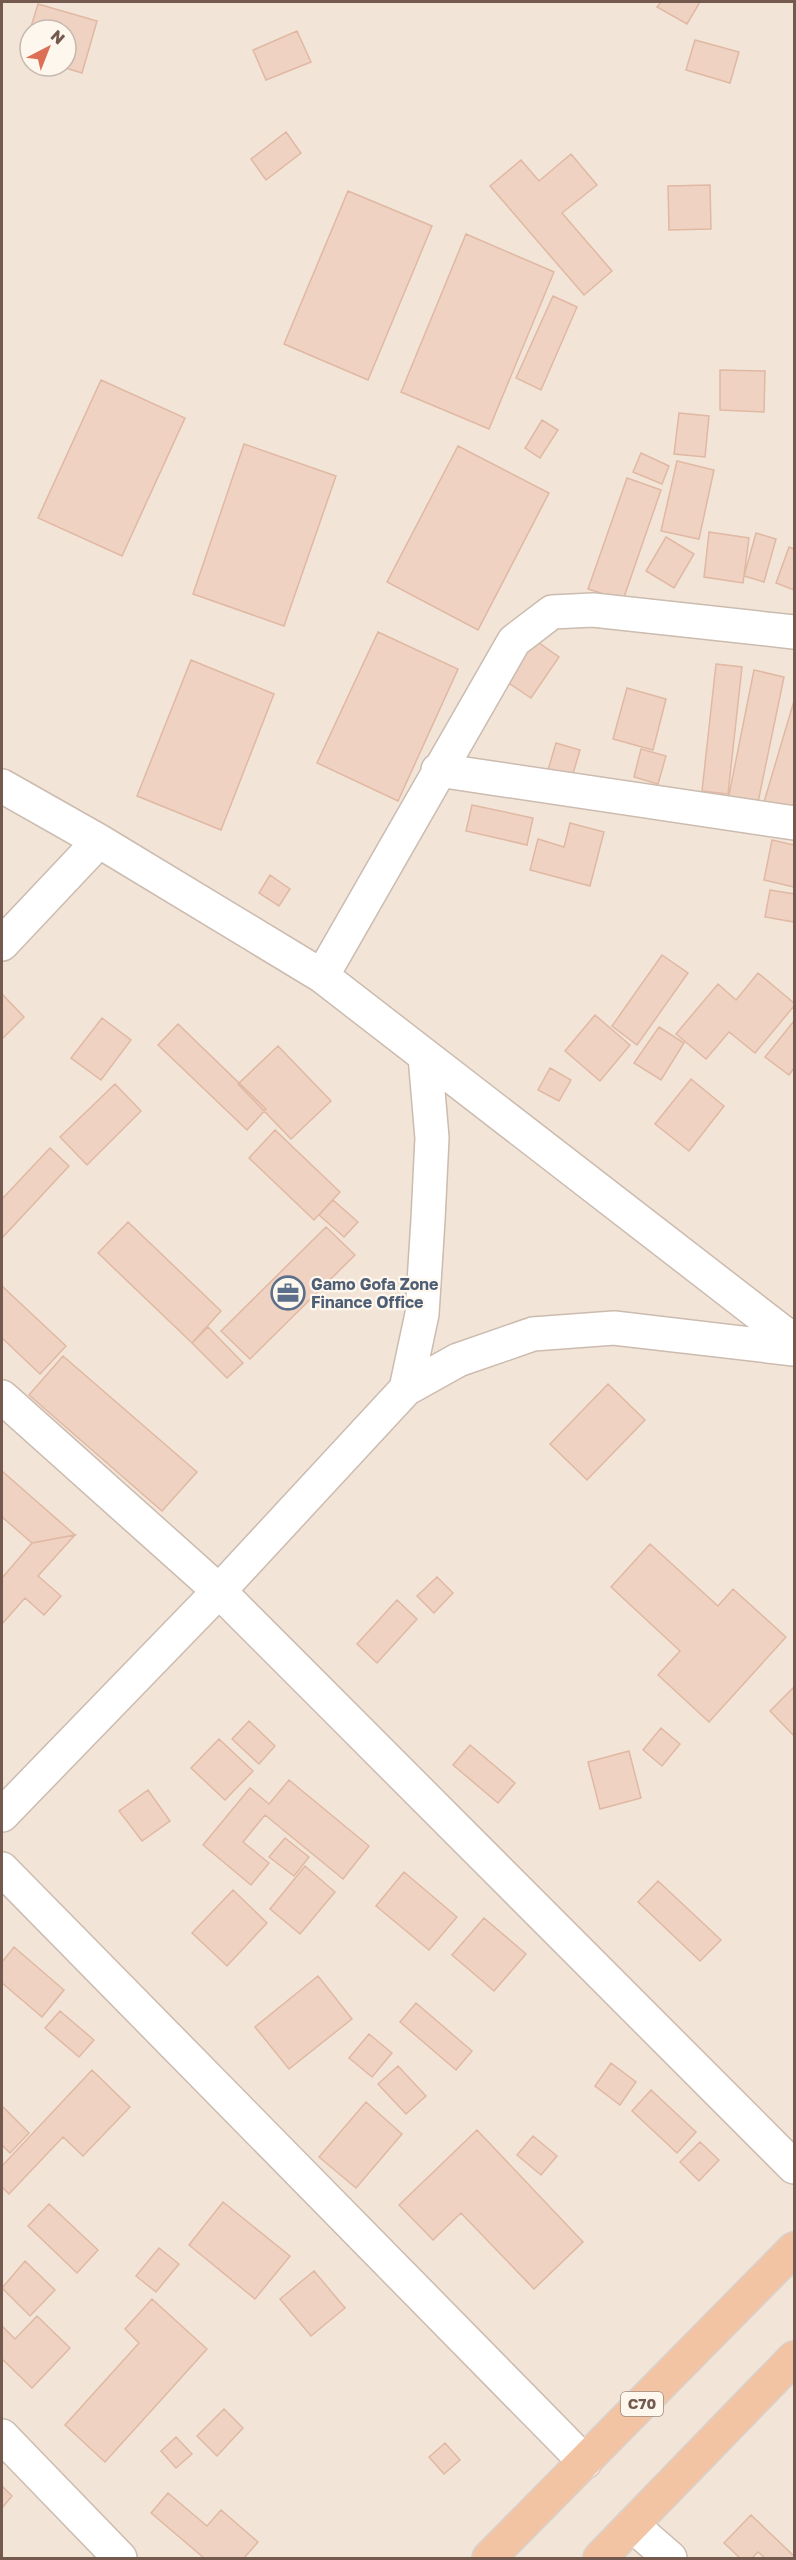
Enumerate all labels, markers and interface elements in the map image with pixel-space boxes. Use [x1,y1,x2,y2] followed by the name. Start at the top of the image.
[18,18,78,78] north arrow
[47,25,69,48] text: N
[311,1274,438,1312] place label: Gamo Gofa Zone Finance Office
[270,1275,306,1311] office icon: Gamo Gofa Zone Finance Office
[621,2392,663,2416] road number: C70

